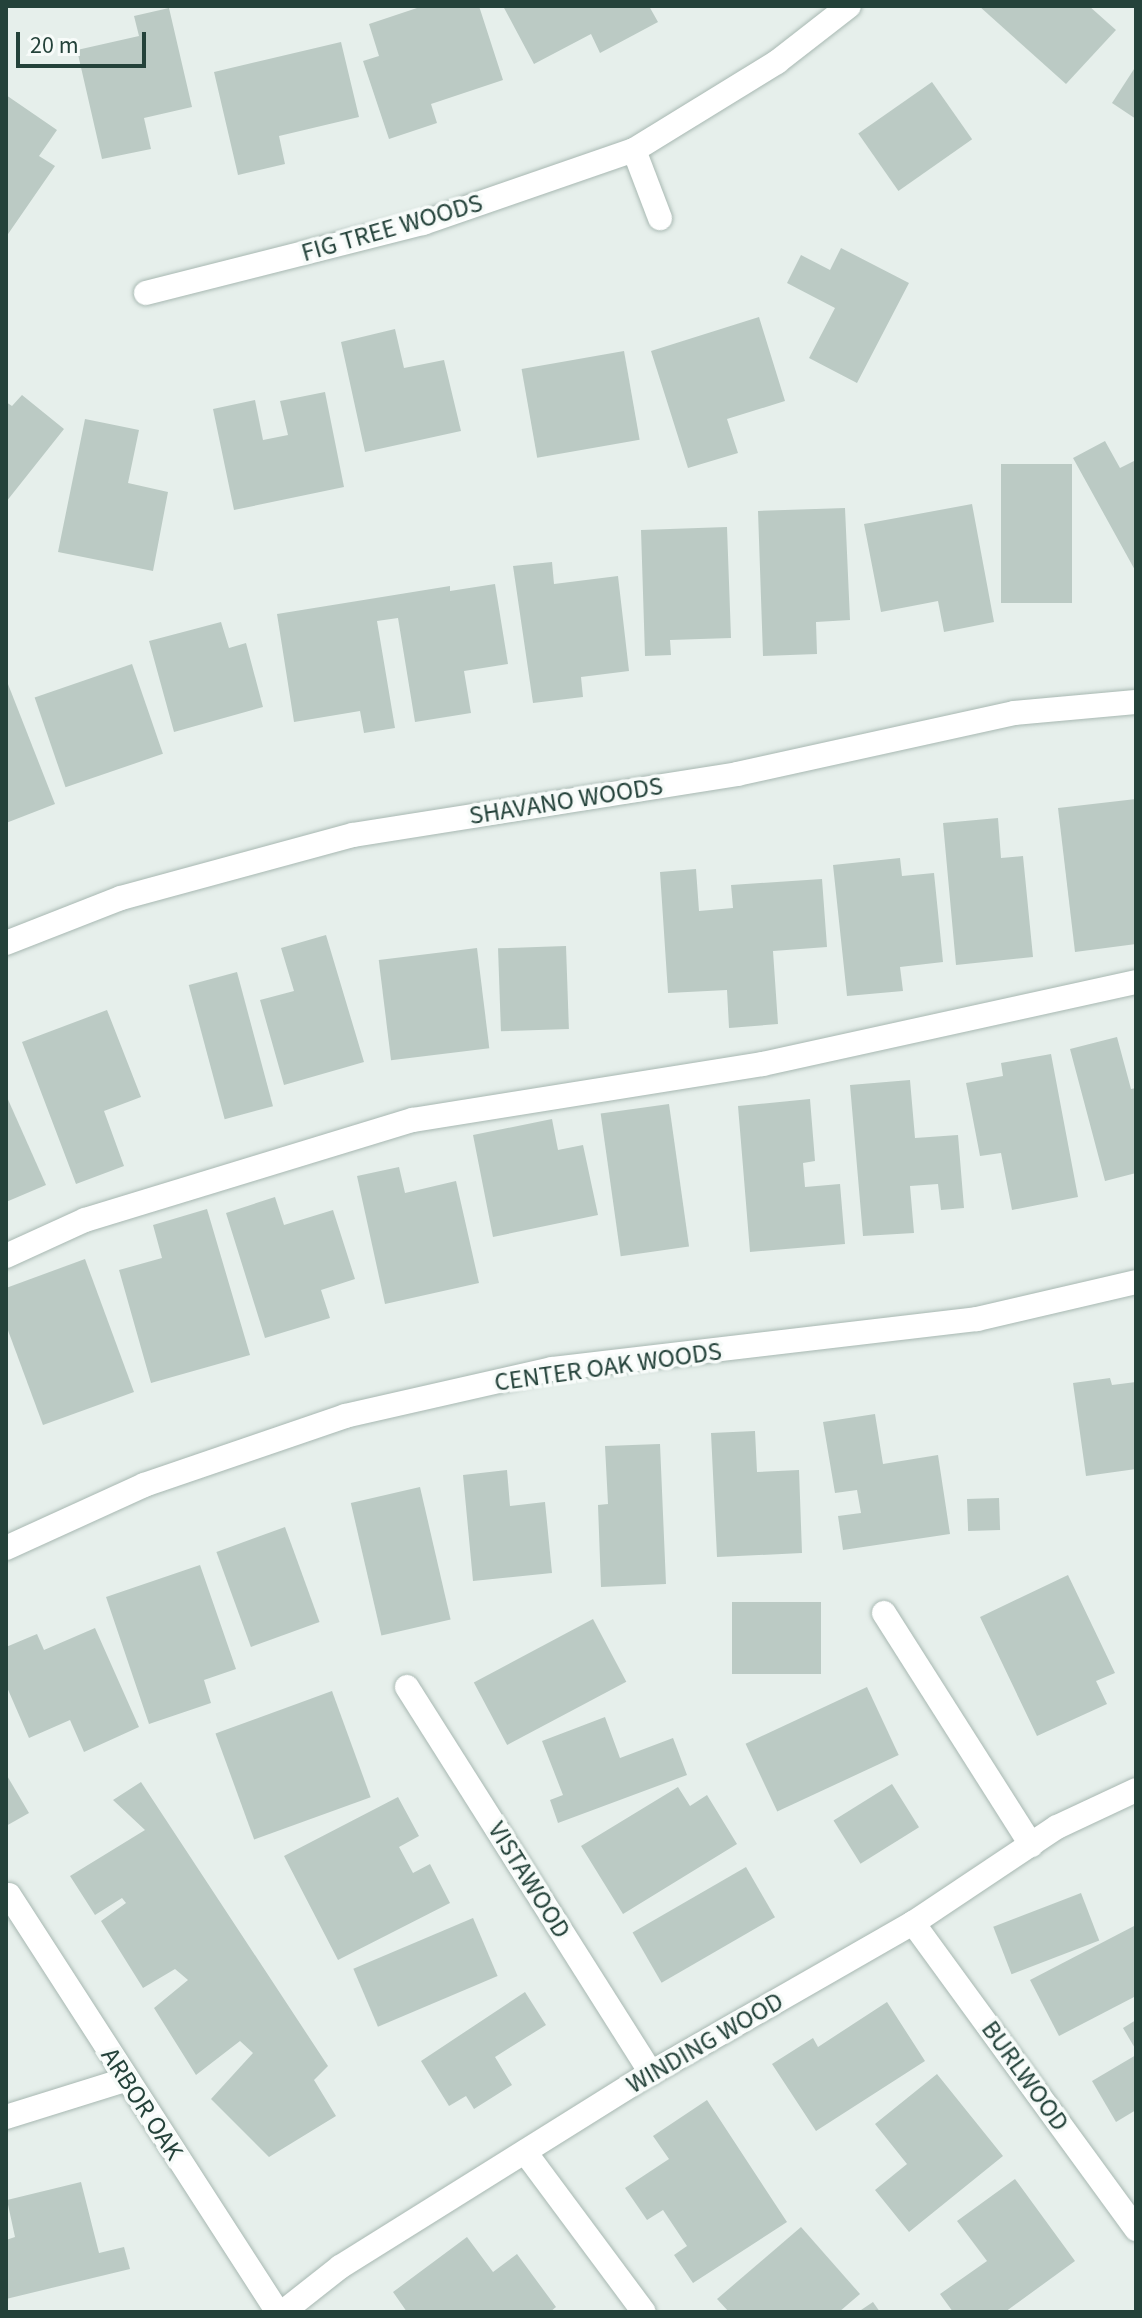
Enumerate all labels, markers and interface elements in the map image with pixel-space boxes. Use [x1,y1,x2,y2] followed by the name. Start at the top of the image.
[20,16,150,66] scale bar
[30,28,79,63] text: 20 m
[298,187,486,269] street label: FIG TREE WOODS
[467,770,665,832] street label: SHAVANO WOODS
[492,1336,724,1398] street label: CENTER OAK WOODS
[481,1816,577,1944] street label: VISTAWOOD
[621,1986,789,2100] street label: WINDING WOOD
[975,2015,1075,2137] street label: BURLWOOD
[94,2042,190,2166] street label: ARBOR OAK

